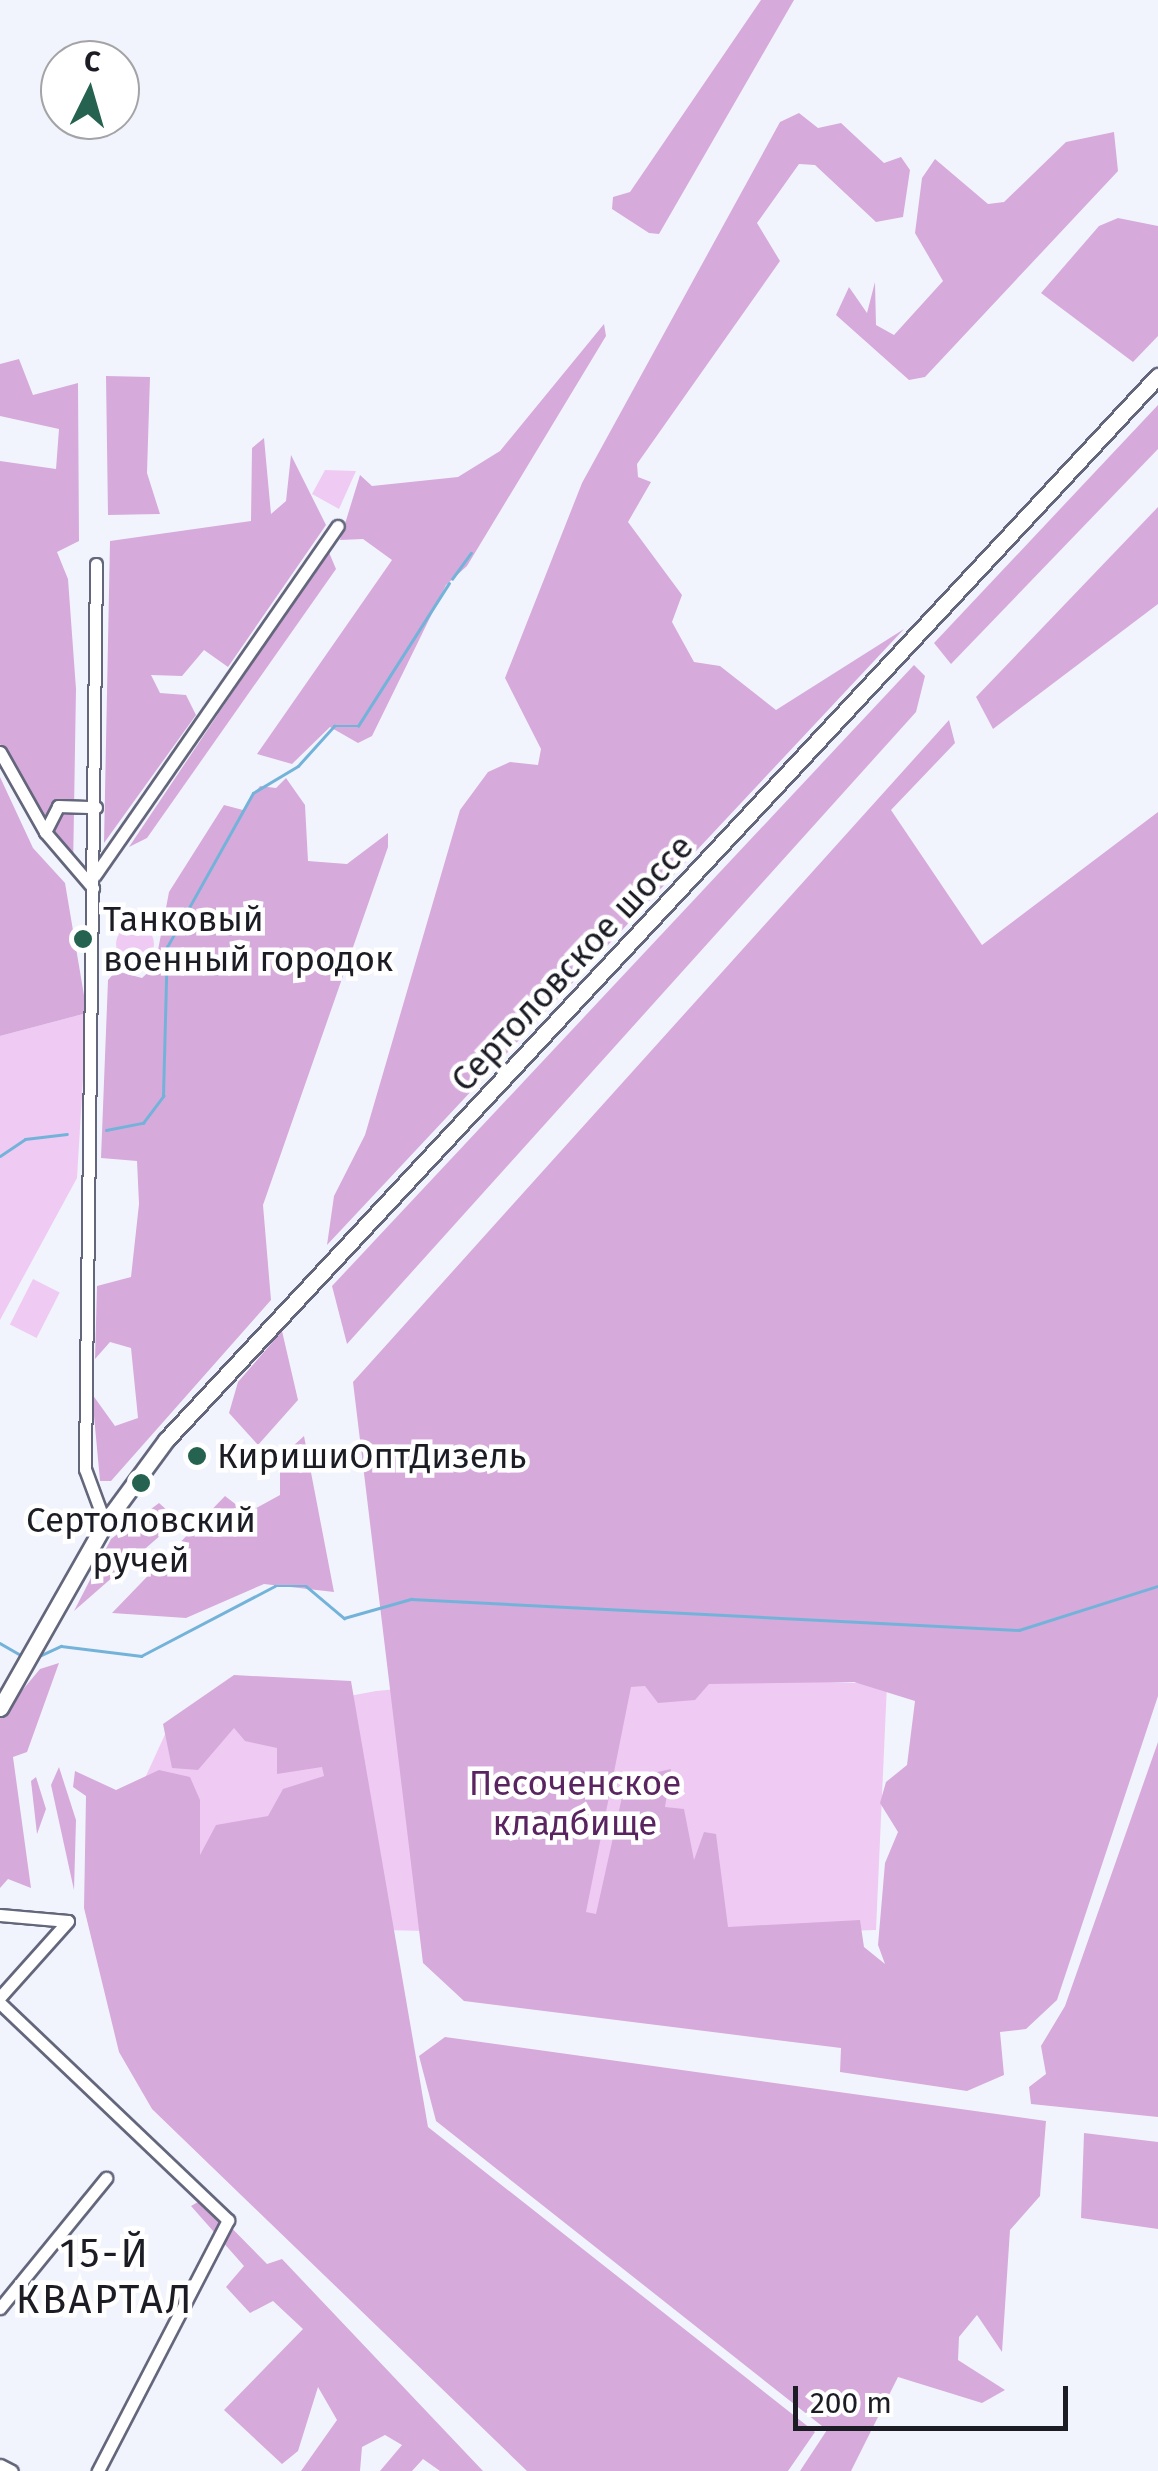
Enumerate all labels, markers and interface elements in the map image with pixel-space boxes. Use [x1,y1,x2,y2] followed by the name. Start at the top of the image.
[40,40,140,140] north arrow
[83,44,102,79] text: С
[442,826,702,1100] street label: Сертоловское шоссе
[103,898,393,980] place label: Танковый военный городок
[72,928,94,950] marker: Танковый военный городок
[217,1435,527,1477] place label: КиришиОптДизель
[186,1445,208,1467] marker: КиришиОптДизель
[130,1472,152,1494] marker: Сертоловский ручей
[26,1499,256,1581] place label: Сертоловский ручей
[469,1762,681,1844] park label: Песоченское кладбище
[16,2230,194,2324] district label: 15-Й КВАРТАЛ
[798,2366,1073,2428] scale bar
[810,2385,892,2421] text: 200 m

